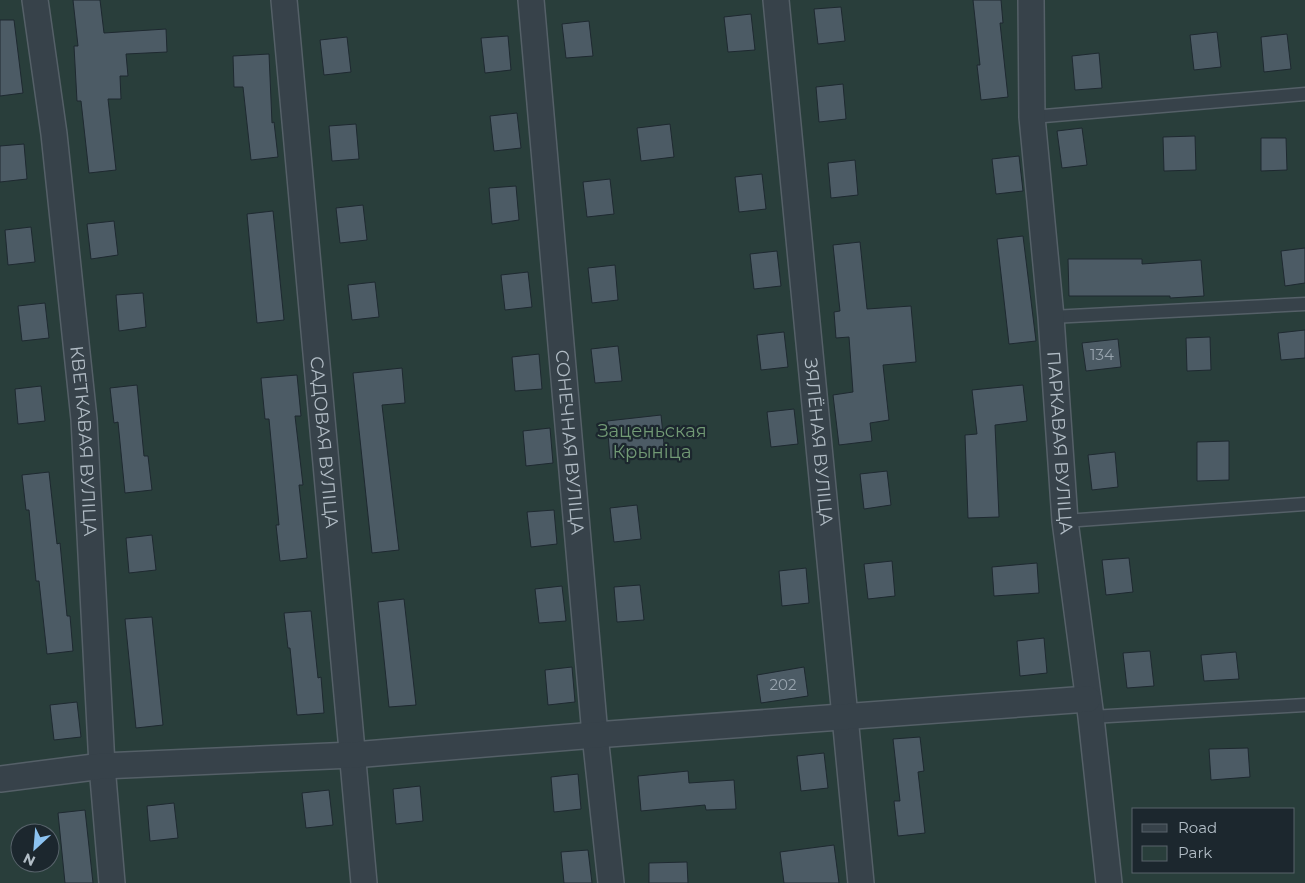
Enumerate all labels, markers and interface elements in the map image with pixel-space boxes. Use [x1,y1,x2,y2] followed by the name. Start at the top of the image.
[65,345,101,538] street label: КВЕТКАВАЯ ВУЛІЦА
[1090,345,1114,364] house number: 134
[550,349,589,536] street label: СОНЕЧНАЯ ВУЛІЦА
[1042,350,1078,536] street label: ПАРКАВАЯ ВУЛІЦА
[305,355,343,530] street label: САДОВАЯ ВУЛІЦА
[800,357,838,528] street label: ЗЯЛЁНАЯ ВУЛІЦА
[597,420,707,463] park label: Заценьская Крыніца
[770,675,796,694] house number: 202
[1132,808,1295,873] legend
[1178,818,1217,837] text: Road
[10,823,60,873] north arrow
[1178,843,1212,862] text: Park
[20,849,38,870] text: N

